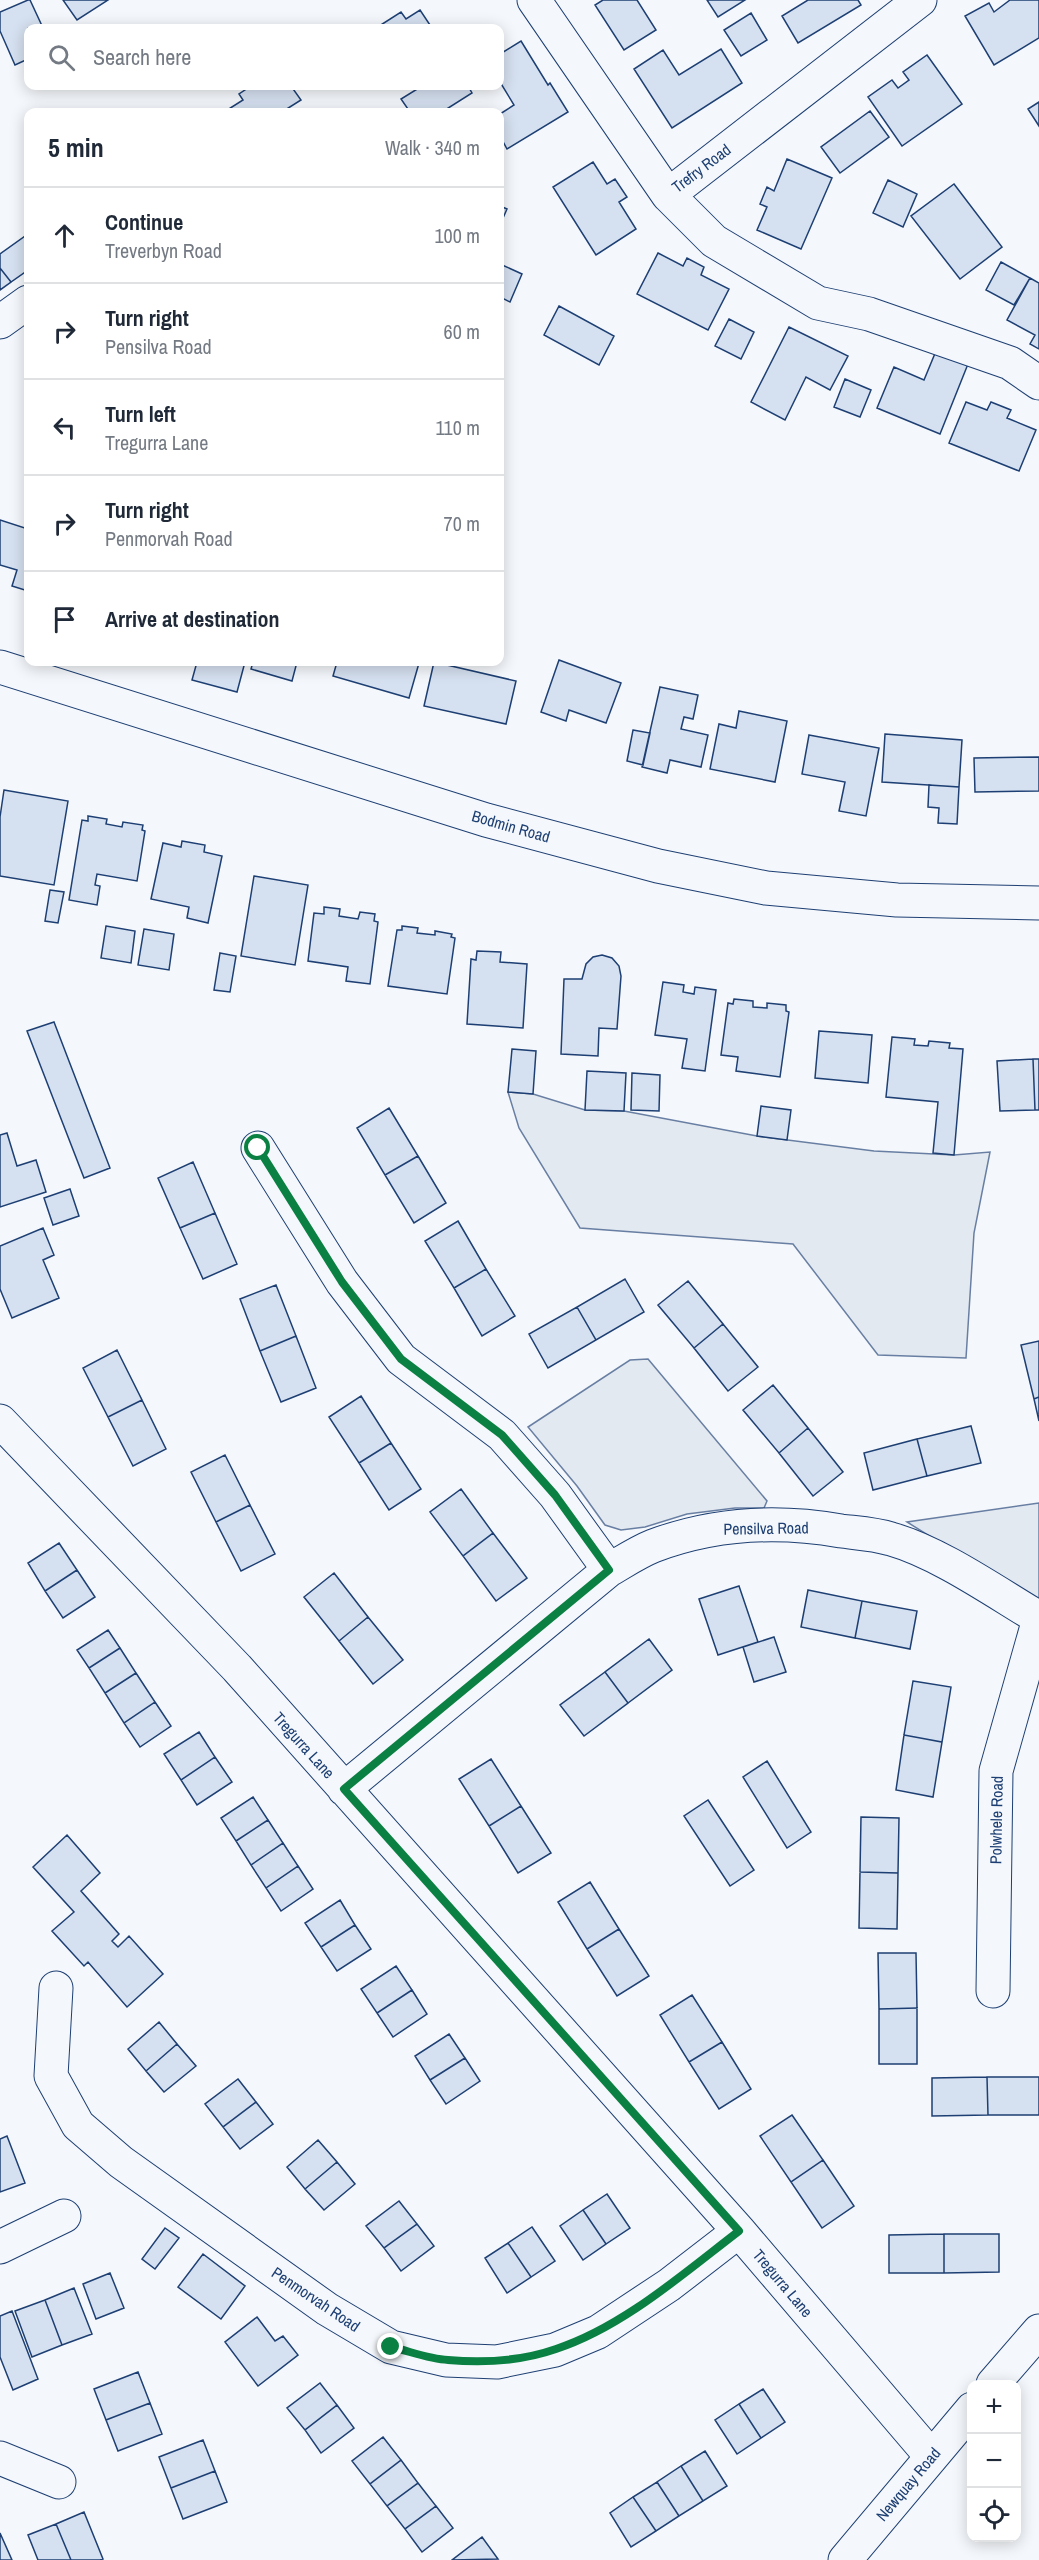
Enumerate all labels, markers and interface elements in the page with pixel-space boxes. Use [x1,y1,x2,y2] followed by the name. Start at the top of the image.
[24,24,504,90] search box
[45,41,78,74] icon: search
[93,42,191,72] text: Search here
[48,130,104,165] text: 5 min
[385,134,480,161] text: Walk · 340 m
[667,139,735,197] street label: Trefry Road
[105,207,183,237] text: Continue
[48,219,81,252] icon: ahead
[434,222,480,249] text: 100 m
[105,237,222,264] text: Treverbyn Road
[105,303,189,333] text: Turn right
[48,315,81,348] icon: right
[444,318,480,345] text: 60 m
[105,333,212,360] text: Pensilva Road
[105,399,176,429] text: Turn left
[48,411,81,444] icon: left
[436,414,480,441] text: 110 m
[105,429,208,456] text: Tregurra Lane
[105,495,189,525] text: Turn right
[48,507,81,540] icon: right
[444,510,480,537] text: 70 m
[105,525,233,552] text: Penmorvah Road
[48,603,81,636] icon: arrive
[105,604,279,634] text: Arrive at destination
[469,804,553,848] street label: Bodmin Road
[244,1134,270,1160] route start
[723,1516,809,1540] street label: Pensilva Road
[268,1707,340,1783] street label: Tregurra Lane
[984,1776,1008,1864] street label: Polwhele Road
[748,2244,818,2322] street label: Tregurra Lane
[268,2261,364,2337] street label: Penmorvah Road
[377,2333,403,2359] route end
[967,2380,1021,2542] map controls
[967,2380,1021,2434] button: +
[967,2434,1021,2488] button: −
[871,2443,945,2525] street label: Newquay Road
[967,2488,1021,2542] button: locate

